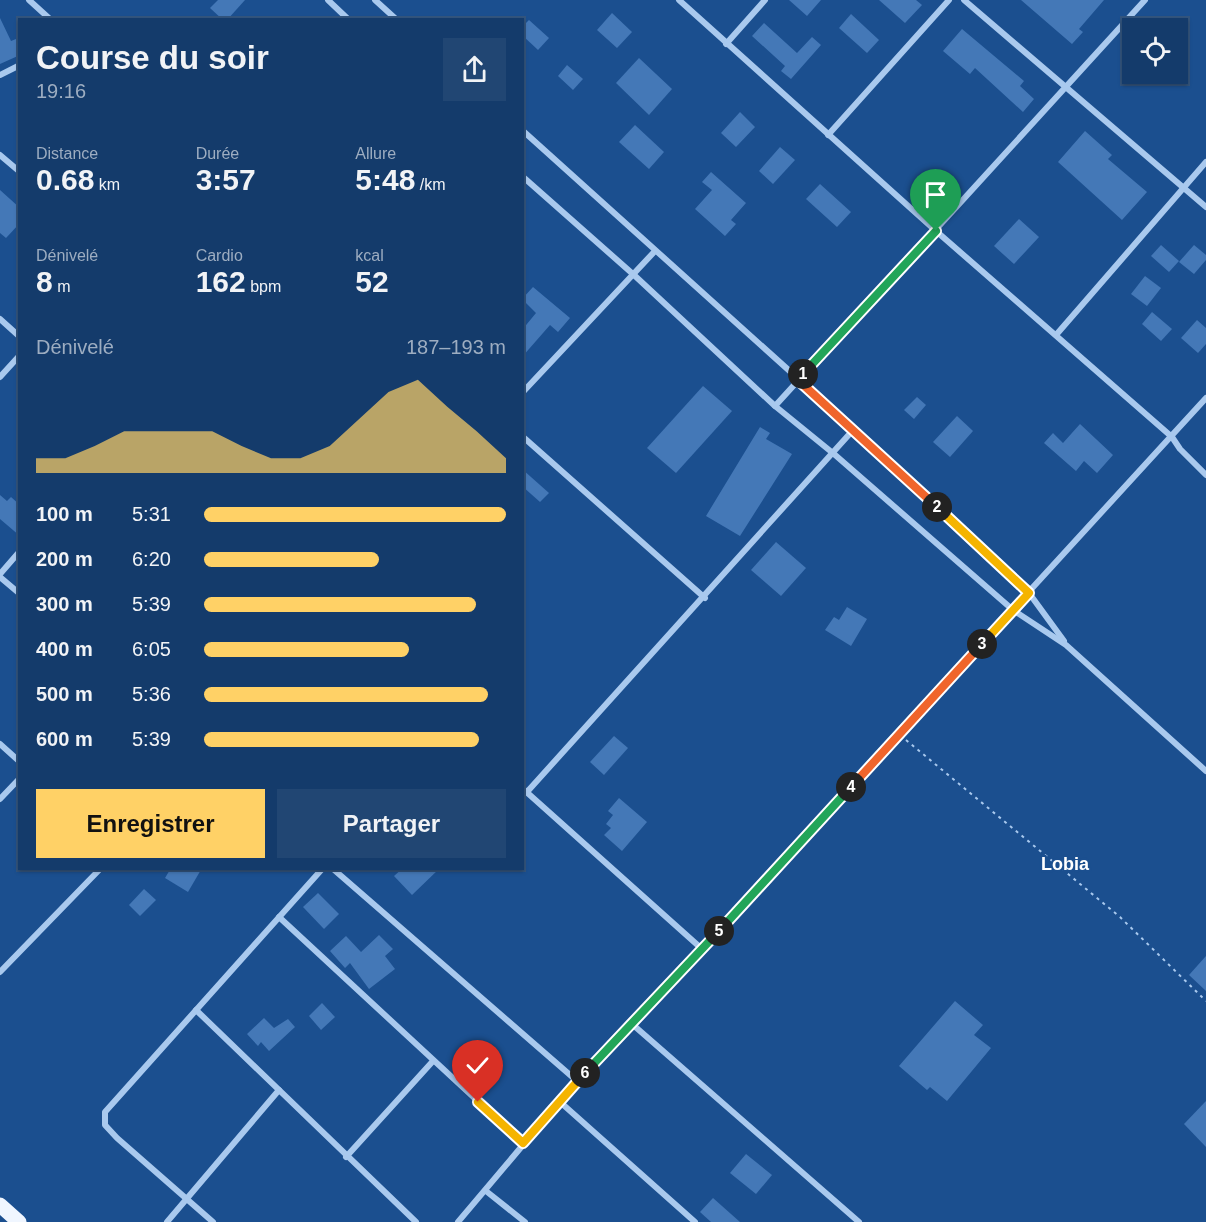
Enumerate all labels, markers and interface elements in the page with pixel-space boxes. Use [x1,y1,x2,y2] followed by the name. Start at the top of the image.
[1122,18,1188,84] map controls
[1122,18,1188,84] button: locate
[443,38,506,101] button: share
[36,39,269,76] text: Course du soir
[36,80,86,102] text: 19:16
[36,145,98,162] text: Distance
[196,145,239,162] text: Durée
[355,145,396,162] text: Allure
[36,163,94,196] text: 0.68
[196,163,256,196] text: 3:57
[355,163,415,196] text: 5:48
[910,169,961,231] pin
[94,176,120,193] text: km
[415,176,446,193] text: /km
[919,178,952,211] icon: arrive
[36,247,98,264] text: Dénivelé
[196,247,243,264] text: Cardio
[355,247,384,264] text: kcal
[36,265,53,298] text: 8
[196,265,246,298] text: 162
[355,265,389,298] text: 52
[53,278,70,295] text: m
[246,278,281,295] text: bpm
[36,336,114,358] text: Dénivelé
[406,336,506,358] text: 187–193 m
[788,359,818,389] pin: 1
[799,365,807,382] text: 1
[922,492,952,522] pin: 2
[933,498,941,515] text: 2
[36,503,93,525] text: 100 m
[132,503,171,525] text: 5:31
[36,548,93,570] text: 200 m
[132,548,171,570] text: 6:20
[36,593,93,615] text: 300 m
[132,593,171,615] text: 5:39
[967,629,997,659] pin: 3
[978,635,986,652] text: 3
[36,638,93,660] text: 400 m
[132,638,171,660] text: 6:05
[36,683,93,705] text: 500 m
[132,683,171,705] text: 5:36
[36,728,93,750] text: 600 m
[132,728,171,750] text: 5:39
[836,772,866,802] pin: 4
[847,778,855,795] text: 4
[36,789,265,858] button: Enregistrer
[277,789,506,858] button: Partager
[1041,854,1090,874] district label: Lobia
[704,916,734,946] pin: 5
[715,922,723,939] text: 5
[452,1040,503,1102] pin
[461,1049,494,1082] icon: check
[570,1058,600,1088] pin: 6
[581,1064,589,1081] text: 6

